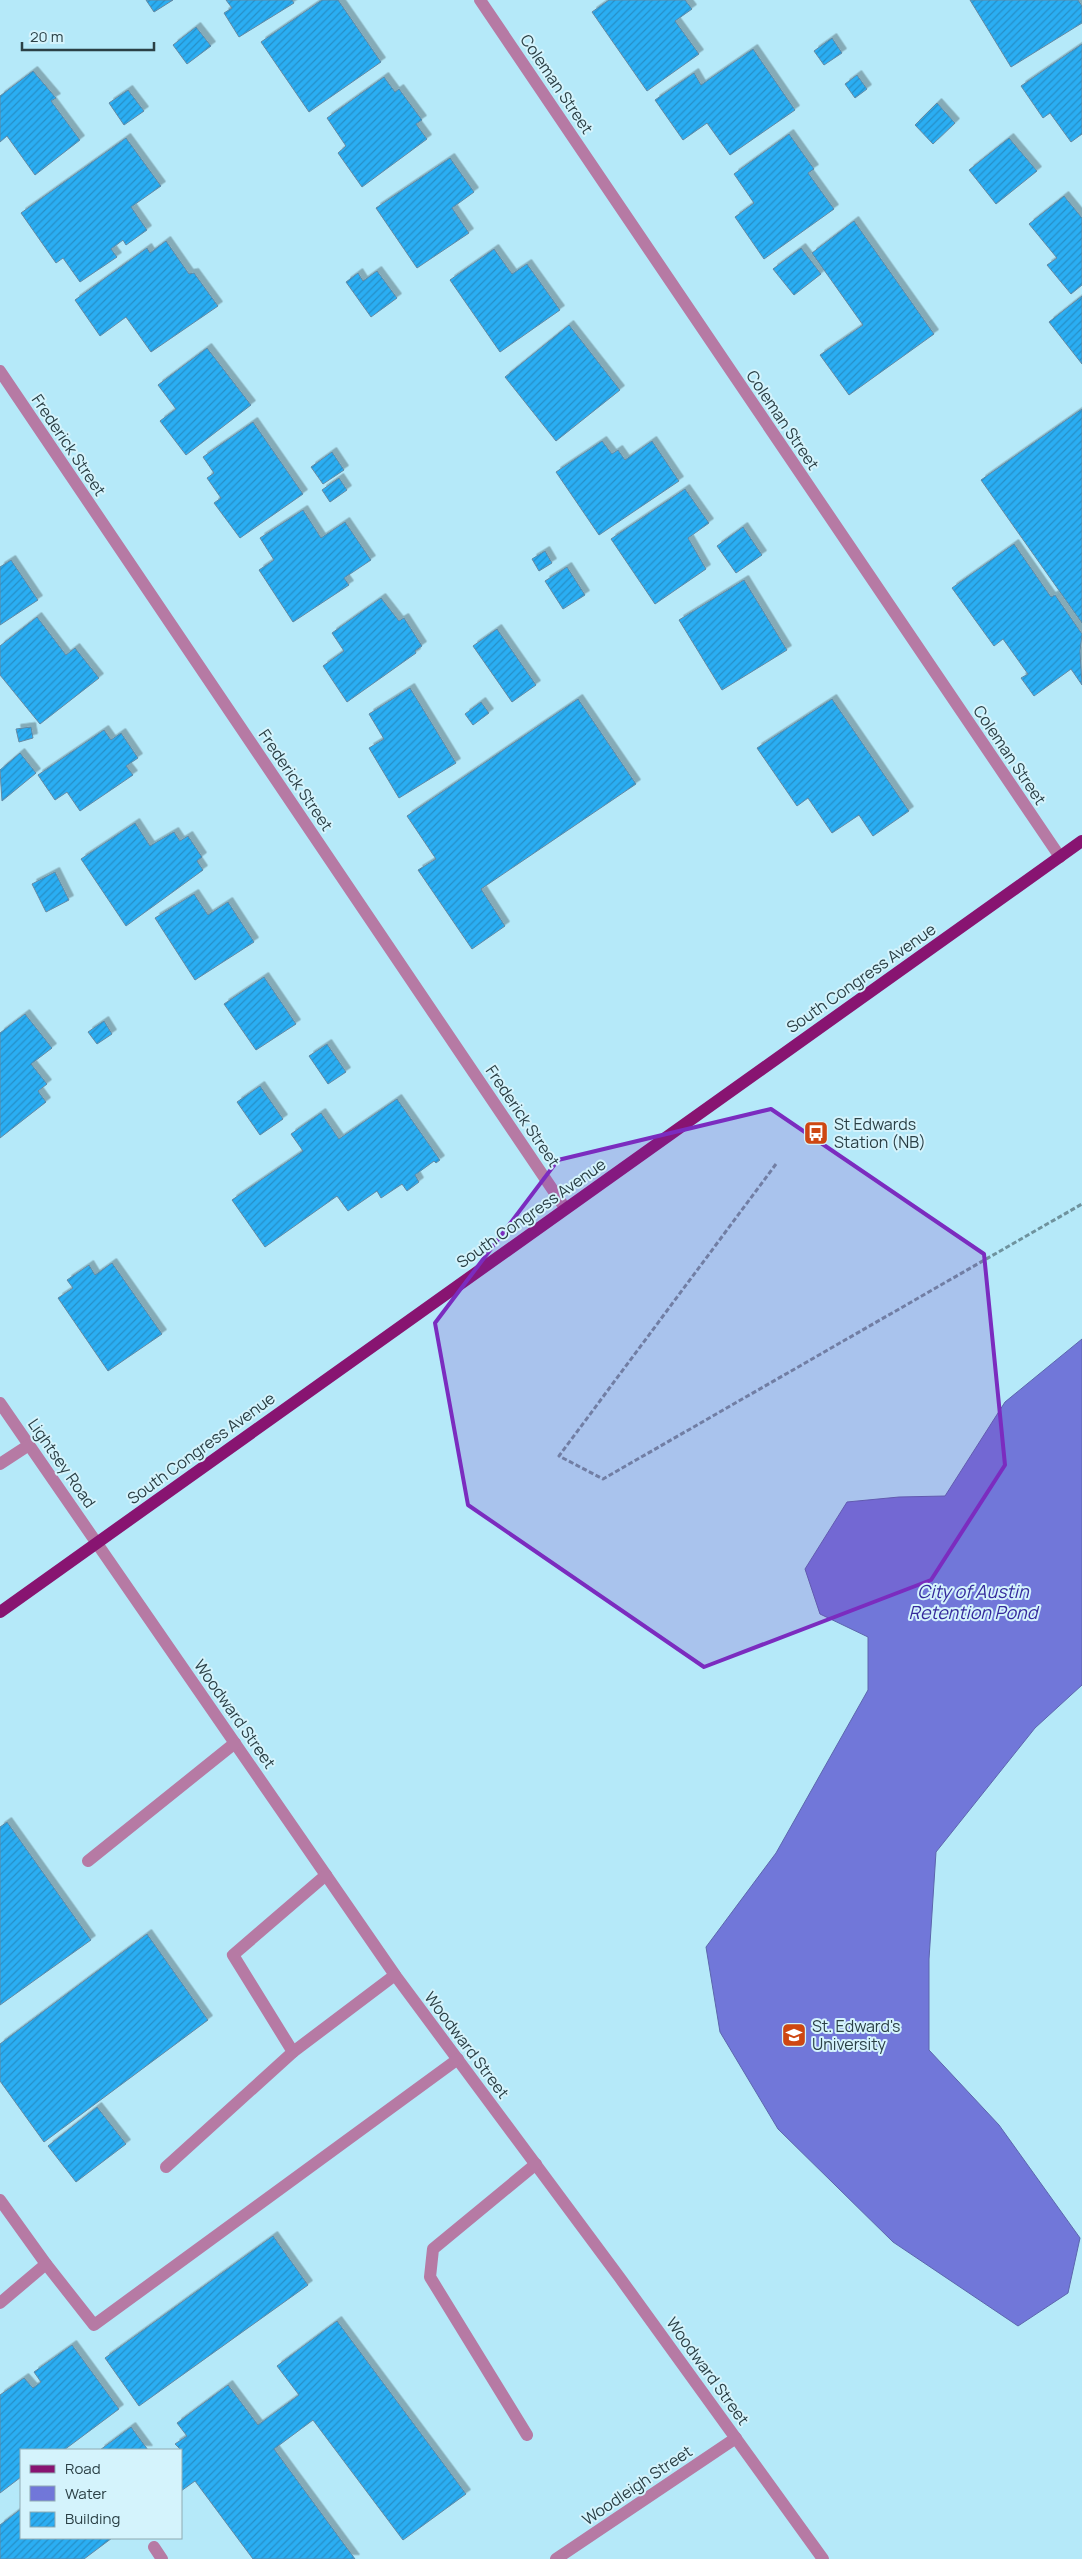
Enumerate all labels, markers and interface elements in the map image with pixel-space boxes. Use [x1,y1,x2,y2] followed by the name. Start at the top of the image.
[22,20,155,52] scale bar
[30,26,63,47] text: 20 m
[515,30,599,138] street label: Coleman Street
[741,366,825,474] street label: Coleman Street
[27,390,111,500] street label: Frederick Street
[968,701,1052,809] street label: Coleman Street
[254,725,338,835] street label: Frederick Street
[782,918,940,1038] street label: South Congress Avenue
[481,1061,565,1171] street label: Frederick Street
[834,1113,926,1153] place label: St Edwards Station (NB)
[803,1120,829,1146] bus stop icon: St Edwards Station (NB)
[452,1153,610,1273] street label: South Congress Avenue
[123,1387,279,1509] street label: South Congress Avenue
[23,1414,101,1512] street label: Lightsey Road
[909,1579,1040,1624] water label: City of Austin Retention Pond
[189,1655,281,1773] street label: Woodward Street
[420,1987,514,2103] street label: Woodward Street
[812,2015,900,2055] place label: St. Edward's University
[781,2022,807,2048] school or university icon: St. Edward's University
[661,2313,755,2429] street label: Woodward Street
[578,2440,696,2530] street label: Woodleigh Street
[20,2449,182,2539] legend
[65,2458,101,2479] text: Road
[65,2483,107,2504] text: Water
[65,2508,120,2529] text: Building

